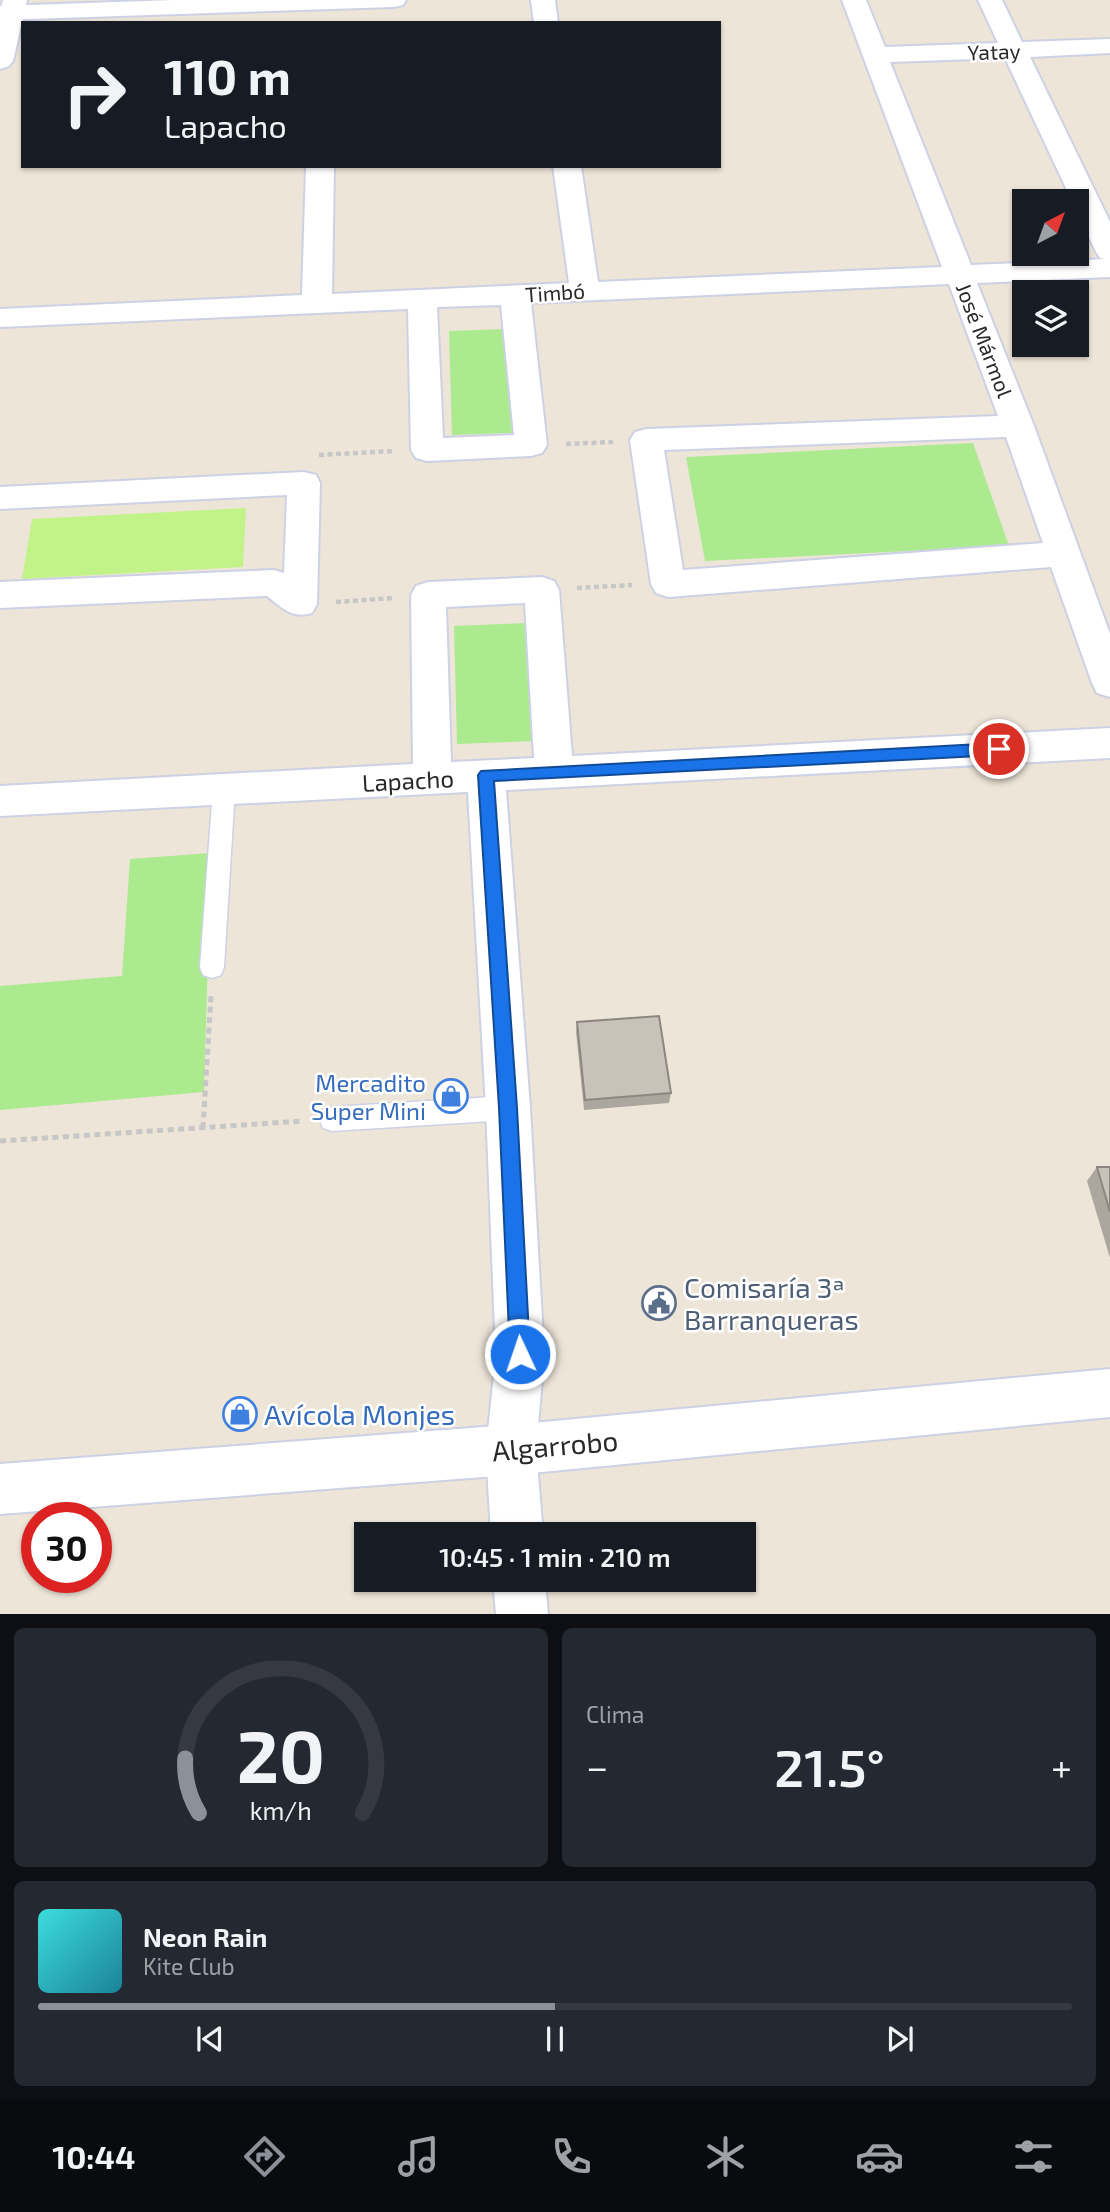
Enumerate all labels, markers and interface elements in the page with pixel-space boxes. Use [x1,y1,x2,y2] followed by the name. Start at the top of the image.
[967,38,1021,64] street label: Yatay
[164,46,291,105] text: 110 m
[49,49,140,140] icon: right
[164,106,287,144] text: Lapacho
[1012,189,1088,266] north arrow
[1012,189,1089,357] map controls
[524,277,586,307] street label: Timbó
[952,279,1019,401] street label: José Mármol
[1012,280,1089,357] button: layers
[969,719,1029,779] pin
[980,730,1018,768] icon: arrive
[361,763,455,797] street label: Lapacho
[311,1068,426,1125] place label: Mercadito Super Mini
[432,1077,470,1115] shop icon: Mercadito Super Mini
[684,1270,859,1336] place label: Comisaría 3ª Barranqueras
[640,1284,678,1322] public building icon: Comisaría 3ª Barranqueras
[483,1317,557,1391] position arrow
[221,1395,259,1433] shop icon: Avícola Monjes
[264,1397,455,1431] place label: Avícola Monjes
[491,1423,619,1467] street label: Algarrobo
[21,1502,112,1593] speed limit sign: 30
[439,1541,671,1572] text: 10:45 · 1 min · 210 m
[586,1700,644,1728] text: Clima
[237,1711,325,1799] text: 20
[774,1735,885,1797] text: 21.5°
[586,1743,608,1789] text: −
[1051,1743,1072,1789] text: +
[250,1795,312,1825] text: km/h
[143,1921,267,1952] text: Neon Rain
[143,1952,235,1980] text: Kite Club
[191,2020,229,2058] icon: previous
[536,2020,574,2058] icon: pause
[881,2020,919,2058] icon: next
[240,2132,289,2181] icon: directions
[394,2132,443,2181] icon: music
[547,2132,596,2181] icon: phone
[701,2132,750,2181] icon: climate
[855,2132,904,2181] icon: car
[1009,2132,1058,2181] icon: filters
[52,2137,135,2175] text: 10:44

